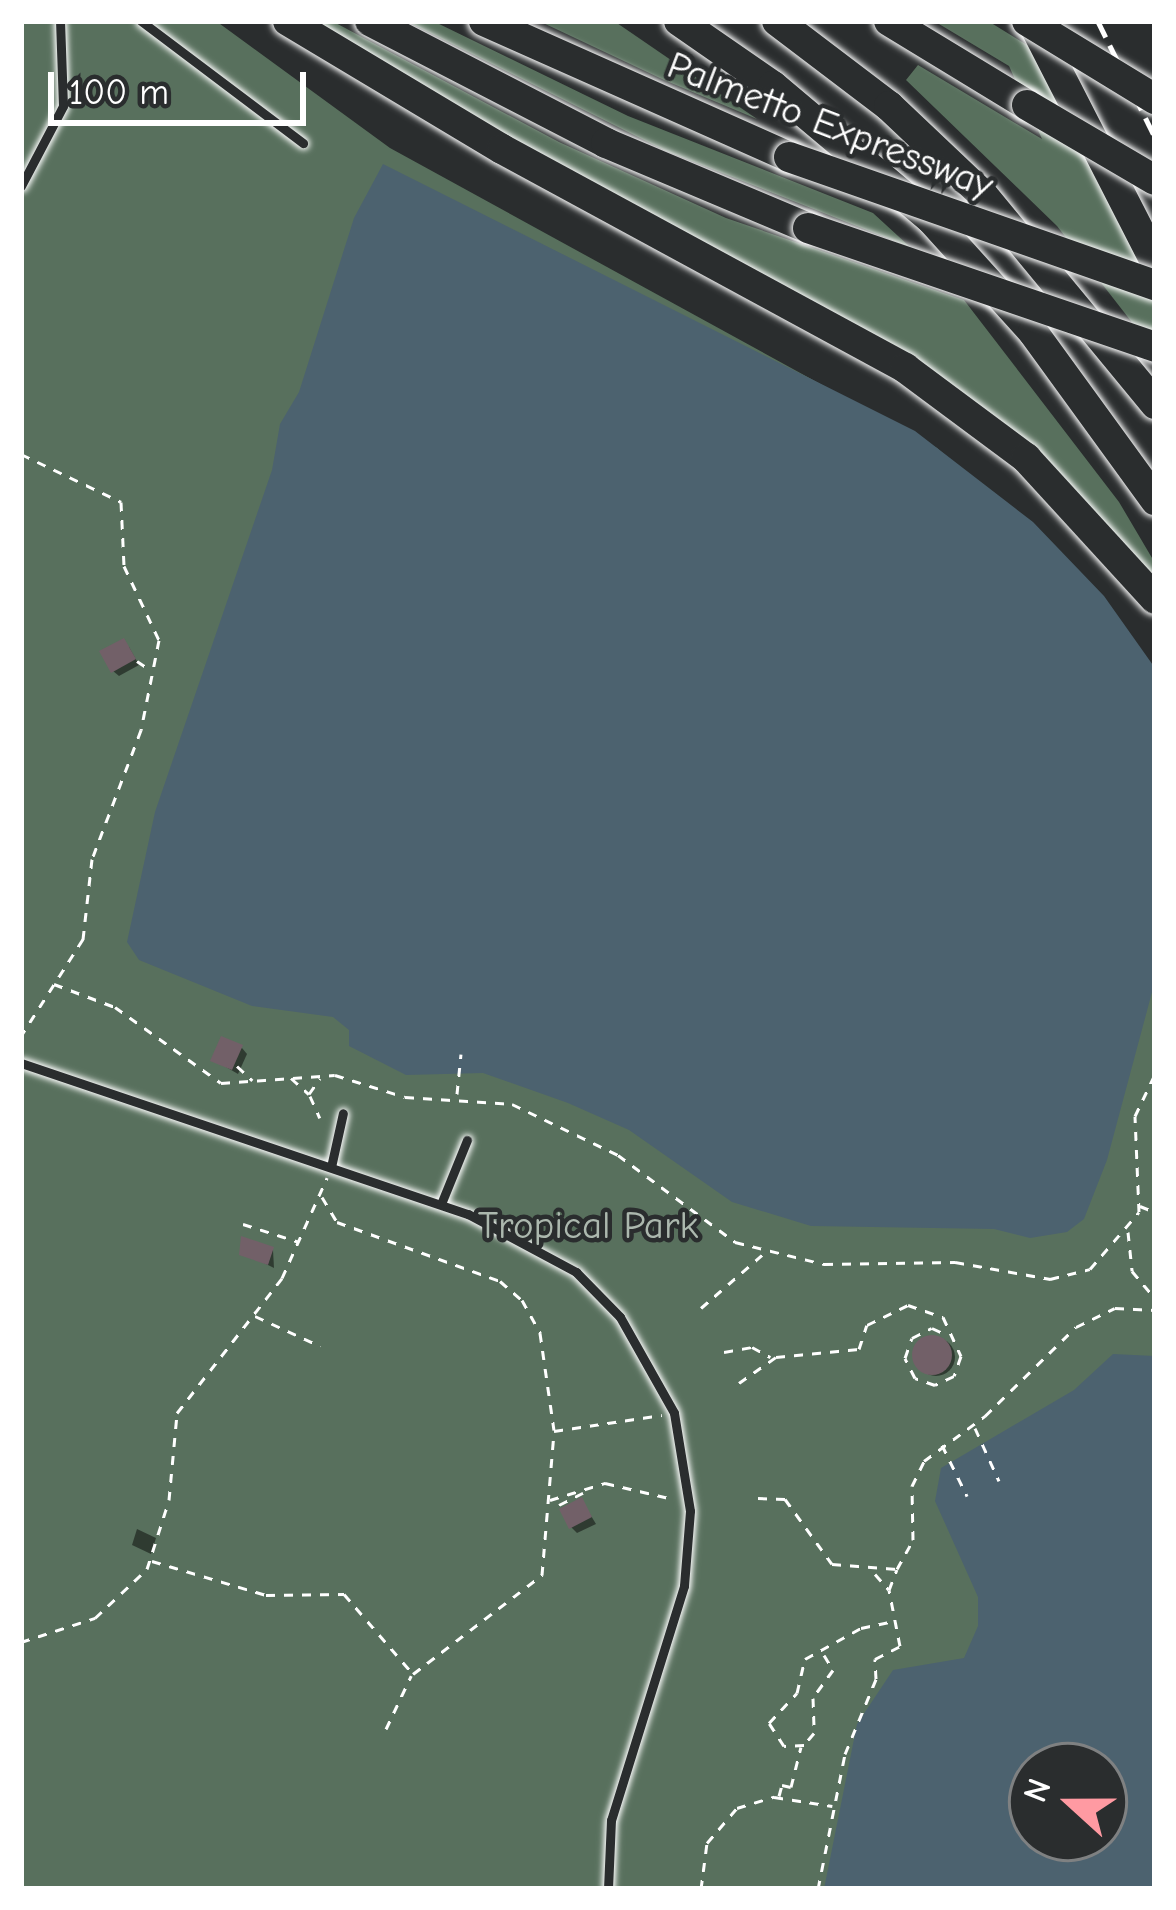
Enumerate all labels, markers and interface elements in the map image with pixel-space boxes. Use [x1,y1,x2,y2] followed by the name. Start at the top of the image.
[661,42,999,210] street label: Palmetto Expressway
[54,48,312,122] scale bar
[69,72,169,113] text: 100 m
[478,1203,698,1249] park label: Tropical Park
[1008,1742,1128,1862] north arrow
[1016,1773,1059,1807] text: N

